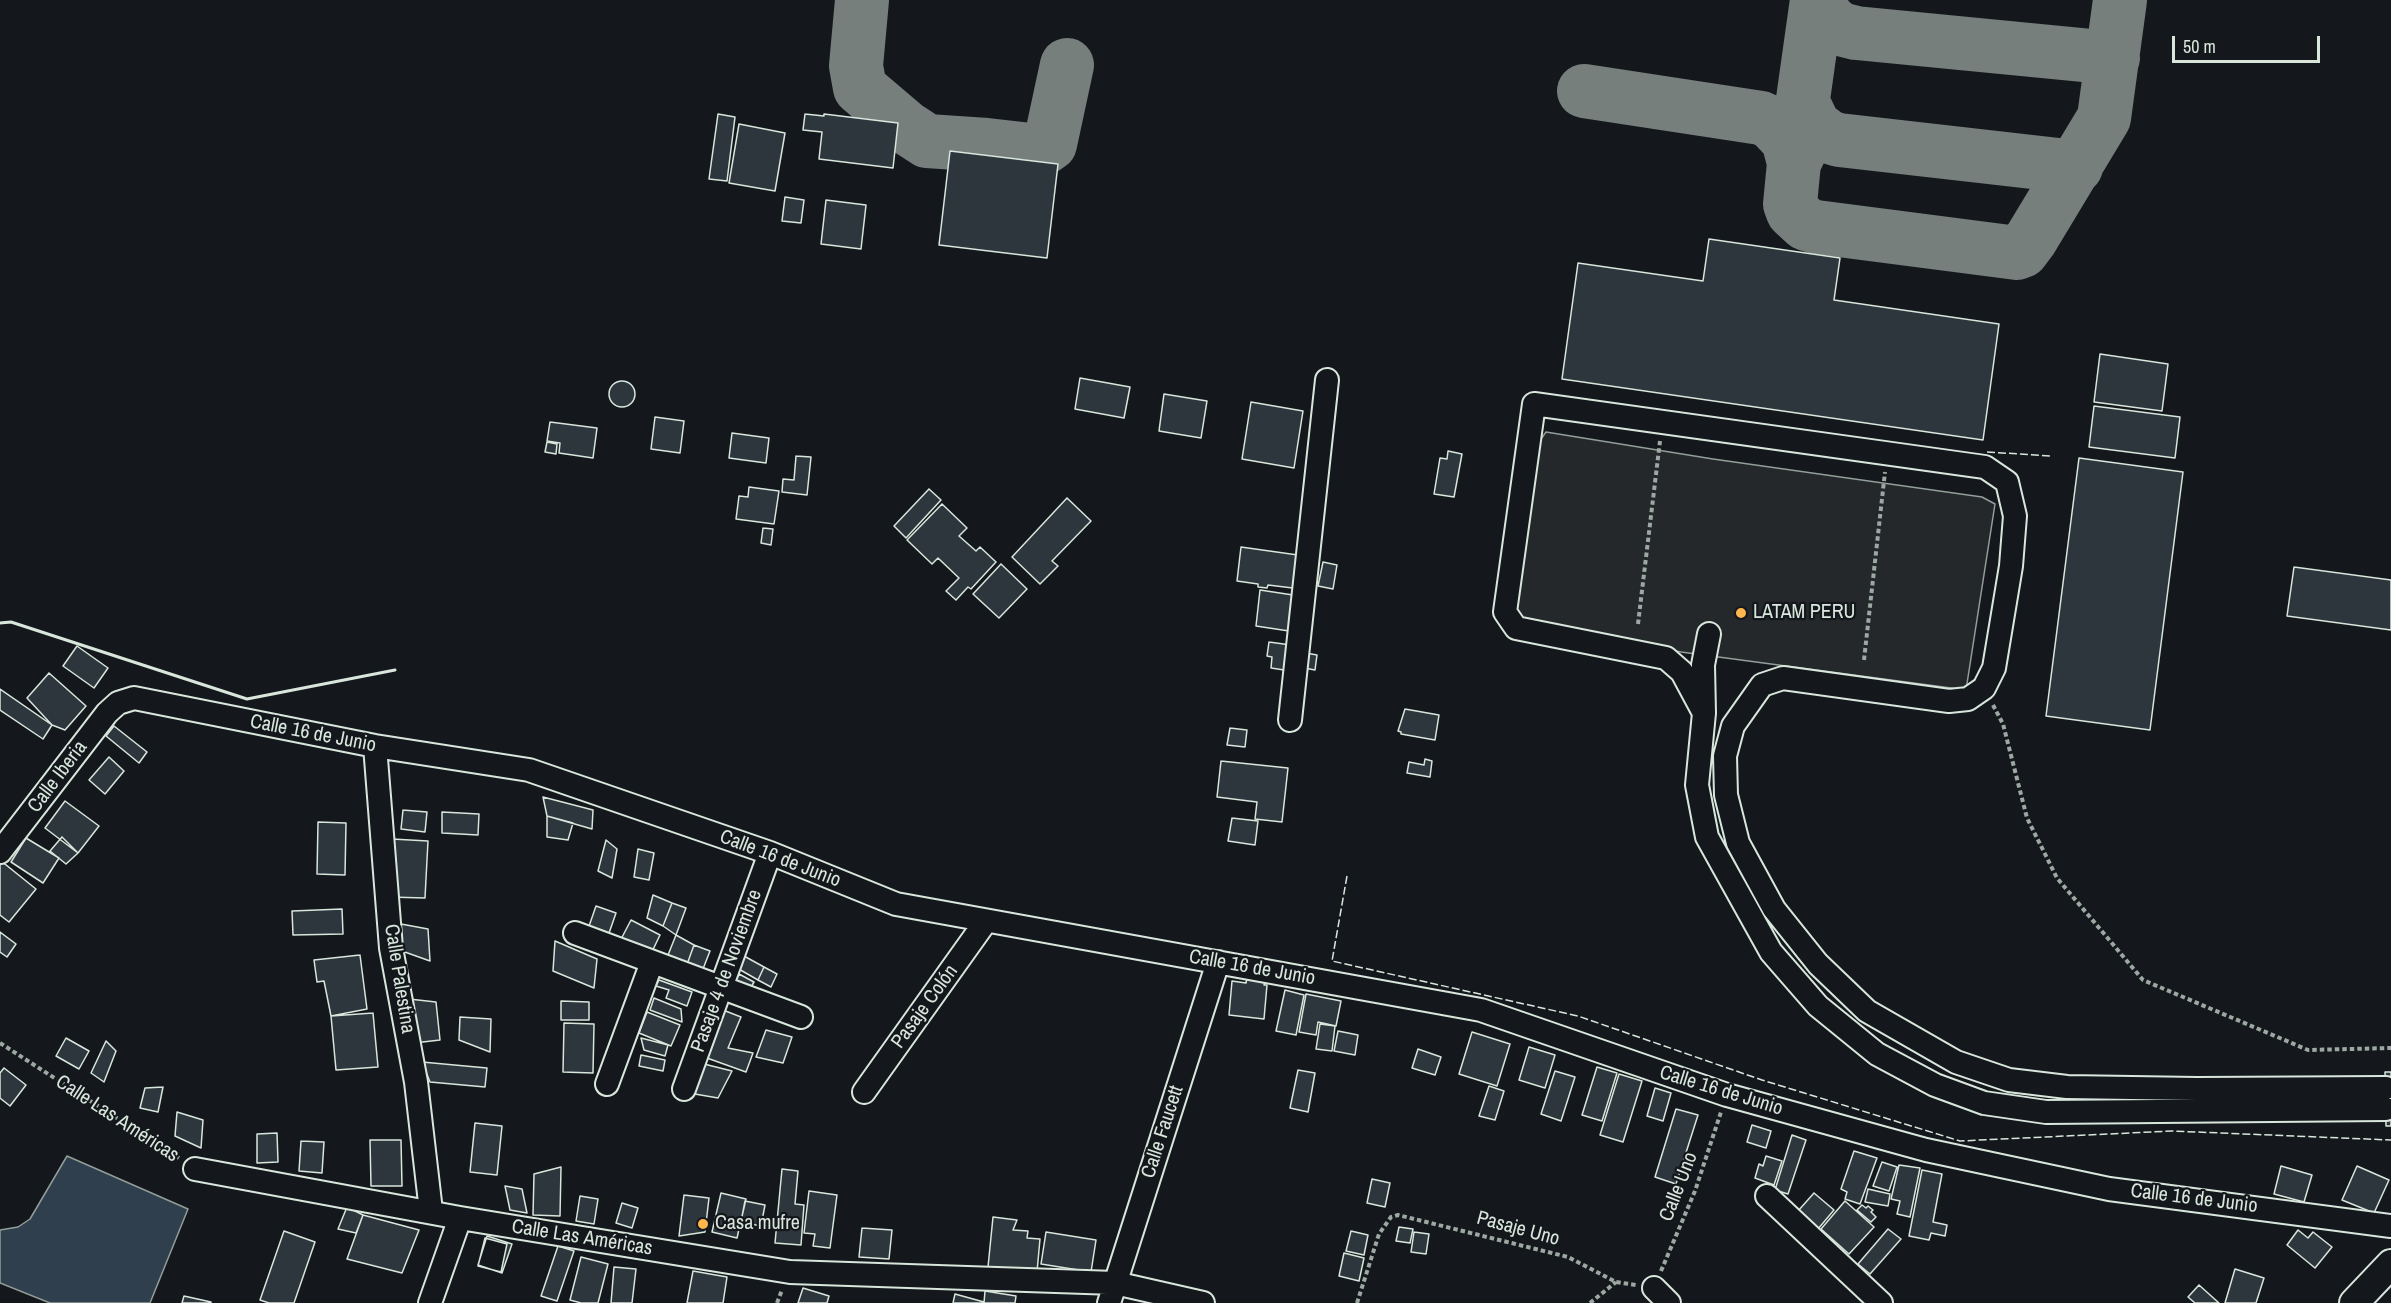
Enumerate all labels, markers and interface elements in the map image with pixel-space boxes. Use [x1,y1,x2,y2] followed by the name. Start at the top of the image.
[2175,24,2324,62] scale bar
[2183,34,2216,59] text: 50 m
[1753,601,1855,625] place label: LATAM PERU
[1734,606,1748,620] marker: LATAM PERU
[248,710,378,758] street label: Calle 16 de Junio
[23,736,93,818] street label: Calle Iberia
[716,825,844,893] street label: Calle 16 de Junio
[686,886,768,1056] street label: Pasaje 4 de Noviembre
[379,923,419,1035] street label: Calle Palestina
[1187,945,1317,991] street label: Calle 16 de Junio
[887,960,963,1054] street label: Pasaje Colón
[1656,1061,1786,1121] street label: Calle 16 de Junio
[51,1070,183,1168] street label: Calle Las Américas
[1137,1083,1189,1181] street label: Calle Faucett
[1655,1149,1703,1225] street label: Calle Uno
[2129,1179,2259,1219] street label: Calle 16 de Junio
[1474,1206,1562,1252] street label: Pasaje Uno
[715,1212,800,1236] place label: Casa mufre
[510,1215,654,1261] street label: Calle Las Américas
[696,1217,710,1231] marker: Casa mufre

